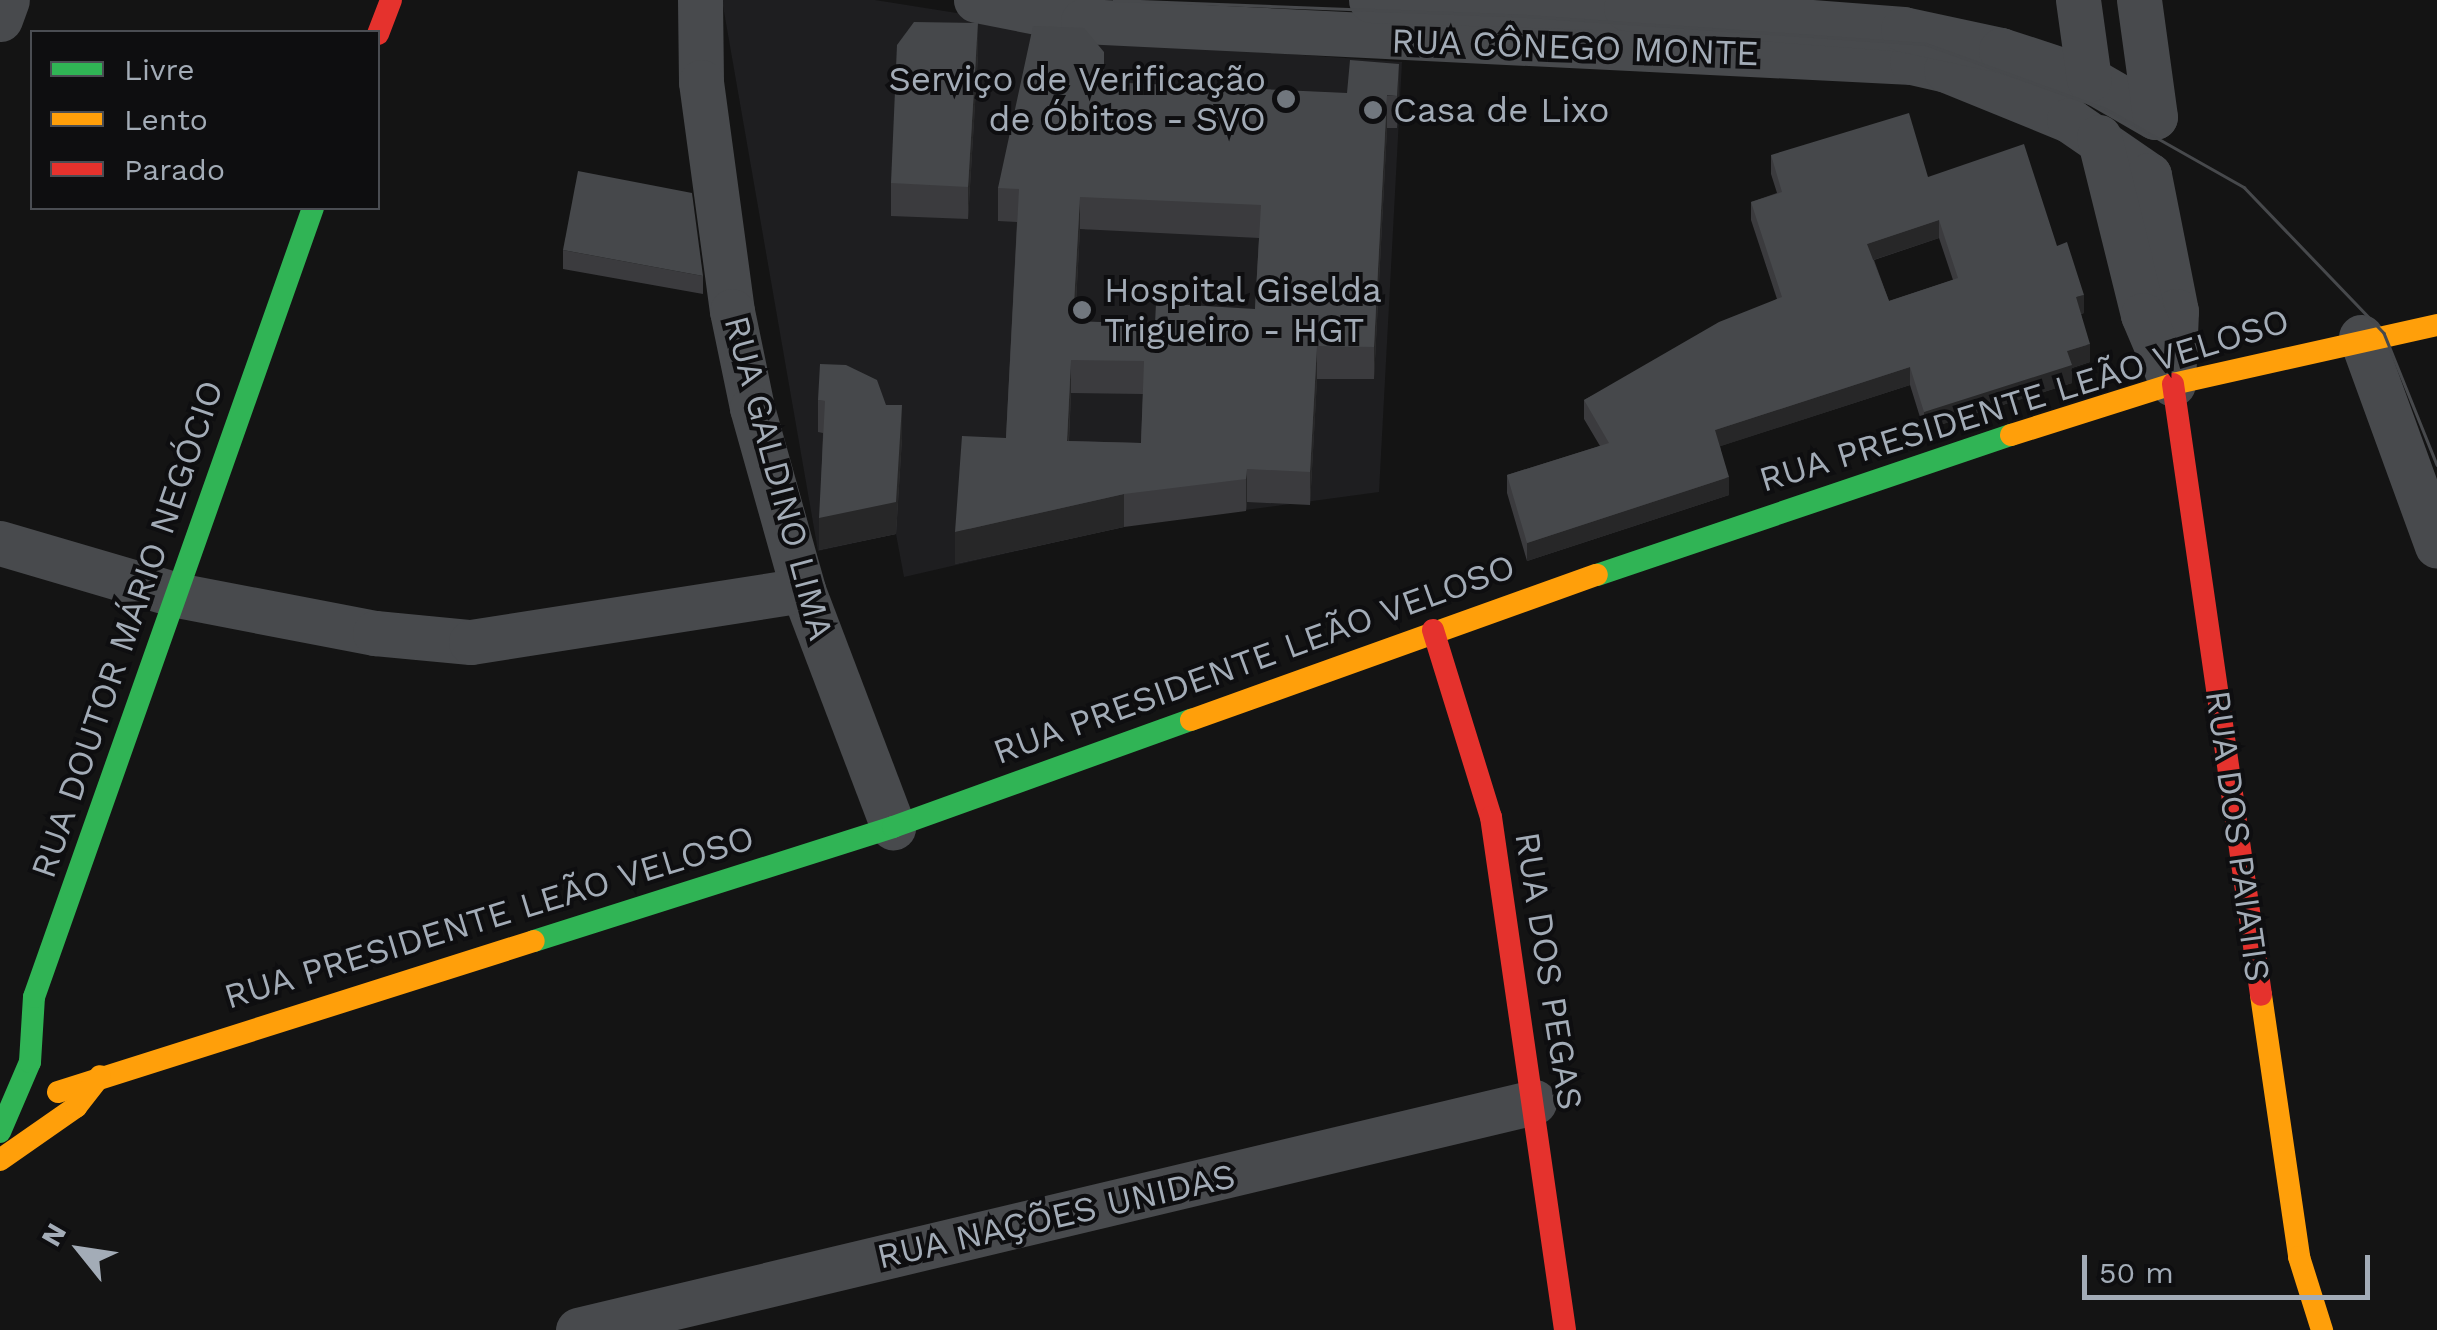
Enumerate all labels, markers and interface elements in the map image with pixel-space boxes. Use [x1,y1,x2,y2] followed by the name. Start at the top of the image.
[1390,20,1760,74] street label: RUA CÔNEGO MONTE
[30,30,380,210] legend
[124,52,195,87] text: Livre
[887,58,1266,140] place label: Serviço de Verificação de Óbitos - SVO
[1275,88,1297,110] marker: Serviço de Verificação de Óbitos - SVO
[1393,89,1610,131] place label: Casa de Lixo
[1362,99,1384,121] marker: Casa de Lixo
[124,102,208,137] text: Lento
[124,152,225,187] text: Parado
[1104,269,1383,351] place label: Hospital Giselda Trigueiro - HGT
[1069,297,1095,323] marker: Hospital Giselda Trigueiro - HGT
[1753,299,2295,501] street label: RUA PRESIDENTE LEÃO VELOSO
[715,311,843,645] street label: RUA GALDINO LIMA
[22,374,232,884] street label: RUA DOUTOR MÁRIO NEGÓCIO
[986,544,1522,774] street label: RUA PRESIDENTE LEÃO VELOSO
[2197,687,2279,985] street label: RUA DOS PAIATIS
[218,816,760,1018] street label: RUA PRESIDENTE LEÃO VELOSO
[1506,829,1592,1113] street label: RUA DOS PEGAS
[872,1154,1240,1278] street label: RUA NAÇÕES UNIDAS
[30,1200,130,1300] north arrow
[34,1218,73,1252] text: N
[2087,1235,2374,1297] scale bar
[2099,1255,2174,1290] text: 50 m

